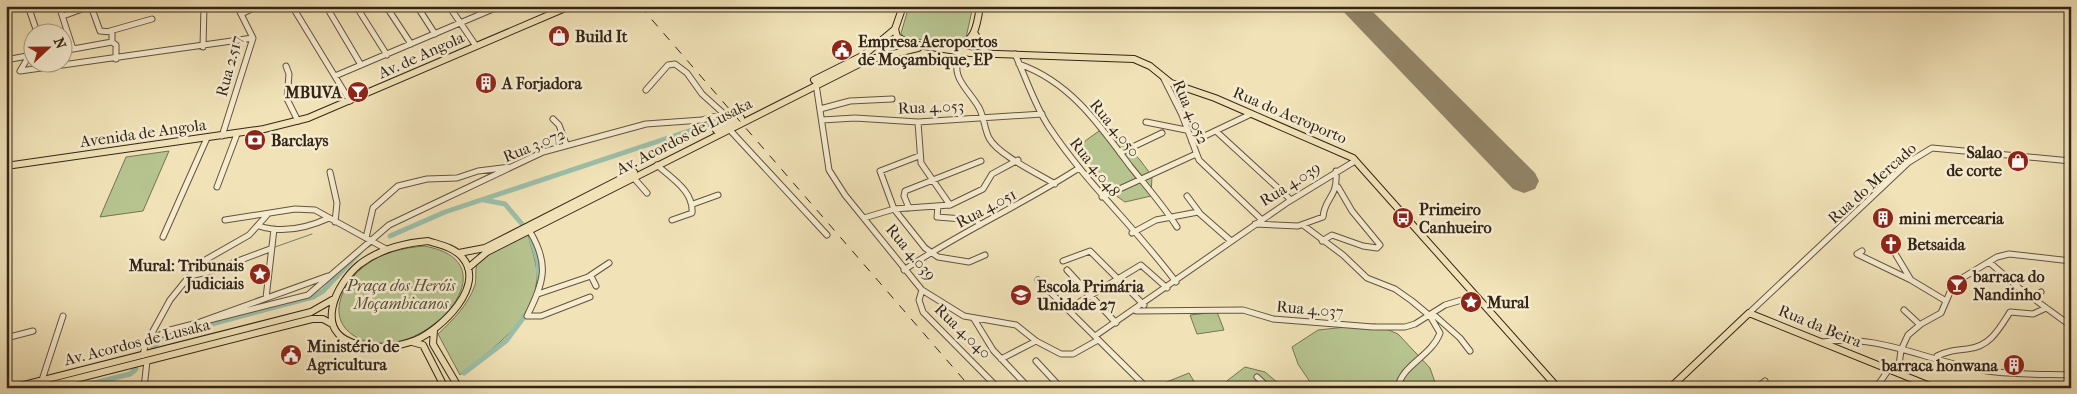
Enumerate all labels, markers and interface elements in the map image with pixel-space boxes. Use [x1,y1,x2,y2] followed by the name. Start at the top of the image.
[22,22,72,72] north arrow
[547,24,571,48] shop icon: Build It
[374,27,467,83] street label: Av. de Angola
[575,27,628,46] place label: Build It
[858,32,998,70] place label: Empresa Aeroportos de Moçambique, EP
[212,33,246,99] street label: Rua 2.517
[50,35,70,52] text: N
[830,38,854,62] public building icon: Empresa Aeroportos de Moçambique, EP
[474,71,498,95] building icon: A Forjadora
[501,74,582,93] place label: A Forjadora
[1169,77,1213,147] street label: Rua 4.052
[346,80,370,104] bar icon: MBUVA
[1230,82,1350,148] street label: Rua do Aeroporto
[284,83,343,102] place label: MBUVA
[612,93,756,179] street label: Av. Acordos de Lusaka
[1086,95,1144,161] street label: Rua 4.050
[897,96,965,118] street label: Rua 4.053
[78,115,208,151] street label: Avenida de Angola
[500,124,568,166] street label: Rua 3.072
[243,128,267,152] bank icon: Barclays
[271,131,329,151] place label: Barclays
[1066,133,1124,201] street label: Rua 4.048
[1824,139,1920,227] street label: Rua do Mercado
[1946,143,2002,180] place label: Salao de corte
[2006,149,2030,173] shop icon: Salao de corte
[1256,158,1324,210] street label: Rua 4.039
[953,184,1019,232] street label: Rua 4.051
[1419,200,1492,237] place label: Primeiro Canhueiro
[1391,206,1415,230] bus stop icon: Primeiro Canhueiro
[1871,206,1895,230] building icon: mini mercearia
[1898,209,2004,228] place label: mini mercearia
[882,220,940,284] street label: Rua 4.039
[1879,232,1903,256] church icon: Betsaida
[1907,235,1966,254] place label: Betsaida
[128,256,244,294] place label: Mural: Tribunais Judiciais
[248,262,272,286] place icon: Mural: Tribunais Judiciais
[1972,267,2045,304] place label: barraca do Nandinho
[1945,273,1969,297] bar icon: barraca do Nandinho
[346,276,457,313] park label: Praça dos Heróis Moçambicanos
[1036,277,1144,314] place label: Escola Primária Unidade 27
[1009,283,1033,307] school or university icon: Escola Primária Unidade 27
[1459,290,1483,314] place icon: Mural
[1486,293,1530,312] place label: Mural
[1276,297,1345,321] street label: Rua 4.037
[931,299,995,363] street label: Rua 4.040
[1776,301,1865,352] street label: Rua da Beira
[61,315,213,370] street label: Av. Acordos de Lusaka
[306,337,400,375] place label: Ministério de Agricultura
[279,343,303,367] public building icon: Ministério de Agricultura
[2002,353,2026,377] building icon: barraca honwana
[1881,356,1999,375] place label: barraca honwana

